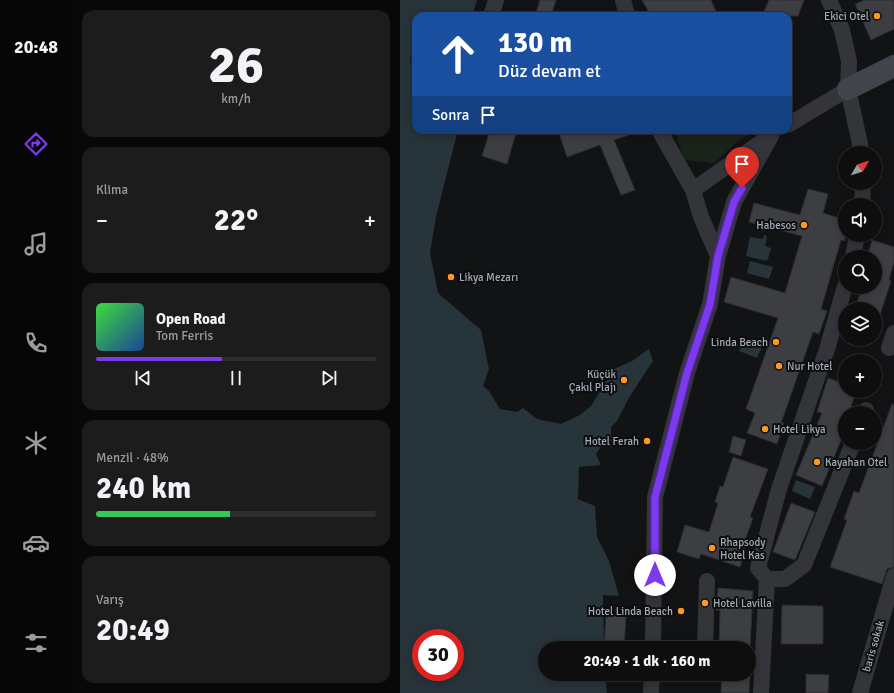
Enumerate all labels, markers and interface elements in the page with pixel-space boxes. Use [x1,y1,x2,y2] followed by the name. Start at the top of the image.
[824,10,869,23] place label: Ekici Otel
[872,11,882,21] marker: Ekici Otel
[498,26,572,60] text: 130 m
[432,28,484,80] icon: ahead
[208,33,264,97] text: 26
[14,36,58,58] text: 20:48
[498,60,601,82] text: Düz devam et
[221,91,251,107] text: km/h
[477,104,499,126] icon: arrive
[432,106,469,124] text: Sonra
[22,130,50,158] icon: directions
[838,146,882,190] north arrow
[838,146,882,450] map controls
[725,147,759,188] pin
[731,153,753,175] icon: arrive
[96,182,128,198] text: Klima
[838,198,882,242] button: sound
[214,202,258,239] text: 22°
[96,207,108,234] text: −
[364,207,376,234] text: +
[756,219,796,232] place label: Habesos
[799,220,809,230] marker: Habesos
[22,230,50,258] icon: music
[838,250,882,294] button: search
[459,271,518,284] place label: Likya Mezarı
[446,272,456,282] marker: Likya Mezarı
[838,302,882,346] button: layers
[156,310,226,328] text: Open Road
[156,328,213,344] text: Tom Ferris
[22,329,50,357] icon: phone
[711,336,768,349] place label: Linda Beach
[771,337,781,347] marker: Linda Beach
[838,354,882,398] button: +
[787,360,832,373] place label: Nur Hotel
[774,361,784,371] marker: Nur Hotel
[132,367,154,389] icon: previous
[225,367,247,389] icon: pause
[318,367,340,389] icon: next
[569,368,616,394] place label: Küçük Çakıl Plajı
[619,375,629,385] marker: Küçük Çakıl Plajı
[838,406,882,450] button: −
[773,423,826,436] place label: Hotel Likya
[760,424,770,434] marker: Hotel Likya
[22,429,50,457] icon: climate
[585,435,639,448] place label: Hotel Ferah
[642,436,652,446] marker: Hotel Ferah
[96,450,169,466] text: Menzil · 48%
[825,456,887,469] place label: Kayahan Otel
[812,457,822,467] marker: Kayahan Otel
[96,470,191,507] text: 240 km
[22,529,50,557] icon: car
[720,536,766,562] place label: Rhapsody Hotel Kas
[707,543,717,553] marker: Rhapsody Hotel Kas
[634,554,676,596] position arrow
[96,592,124,608] text: Varış
[713,597,772,610] place label: Hotel Lavilla
[700,598,710,608] marker: Hotel Lavilla
[588,605,673,618] place label: Hotel Linda Beach
[676,606,686,616] marker: Hotel Linda Beach
[96,612,170,649] text: 20:49
[860,618,887,673] street label: baris sokak
[22,629,50,657] icon: filters
[412,629,464,681] speed limit sign: 30
[584,652,710,670] text: 20:49 · 1 dk · 160 m

